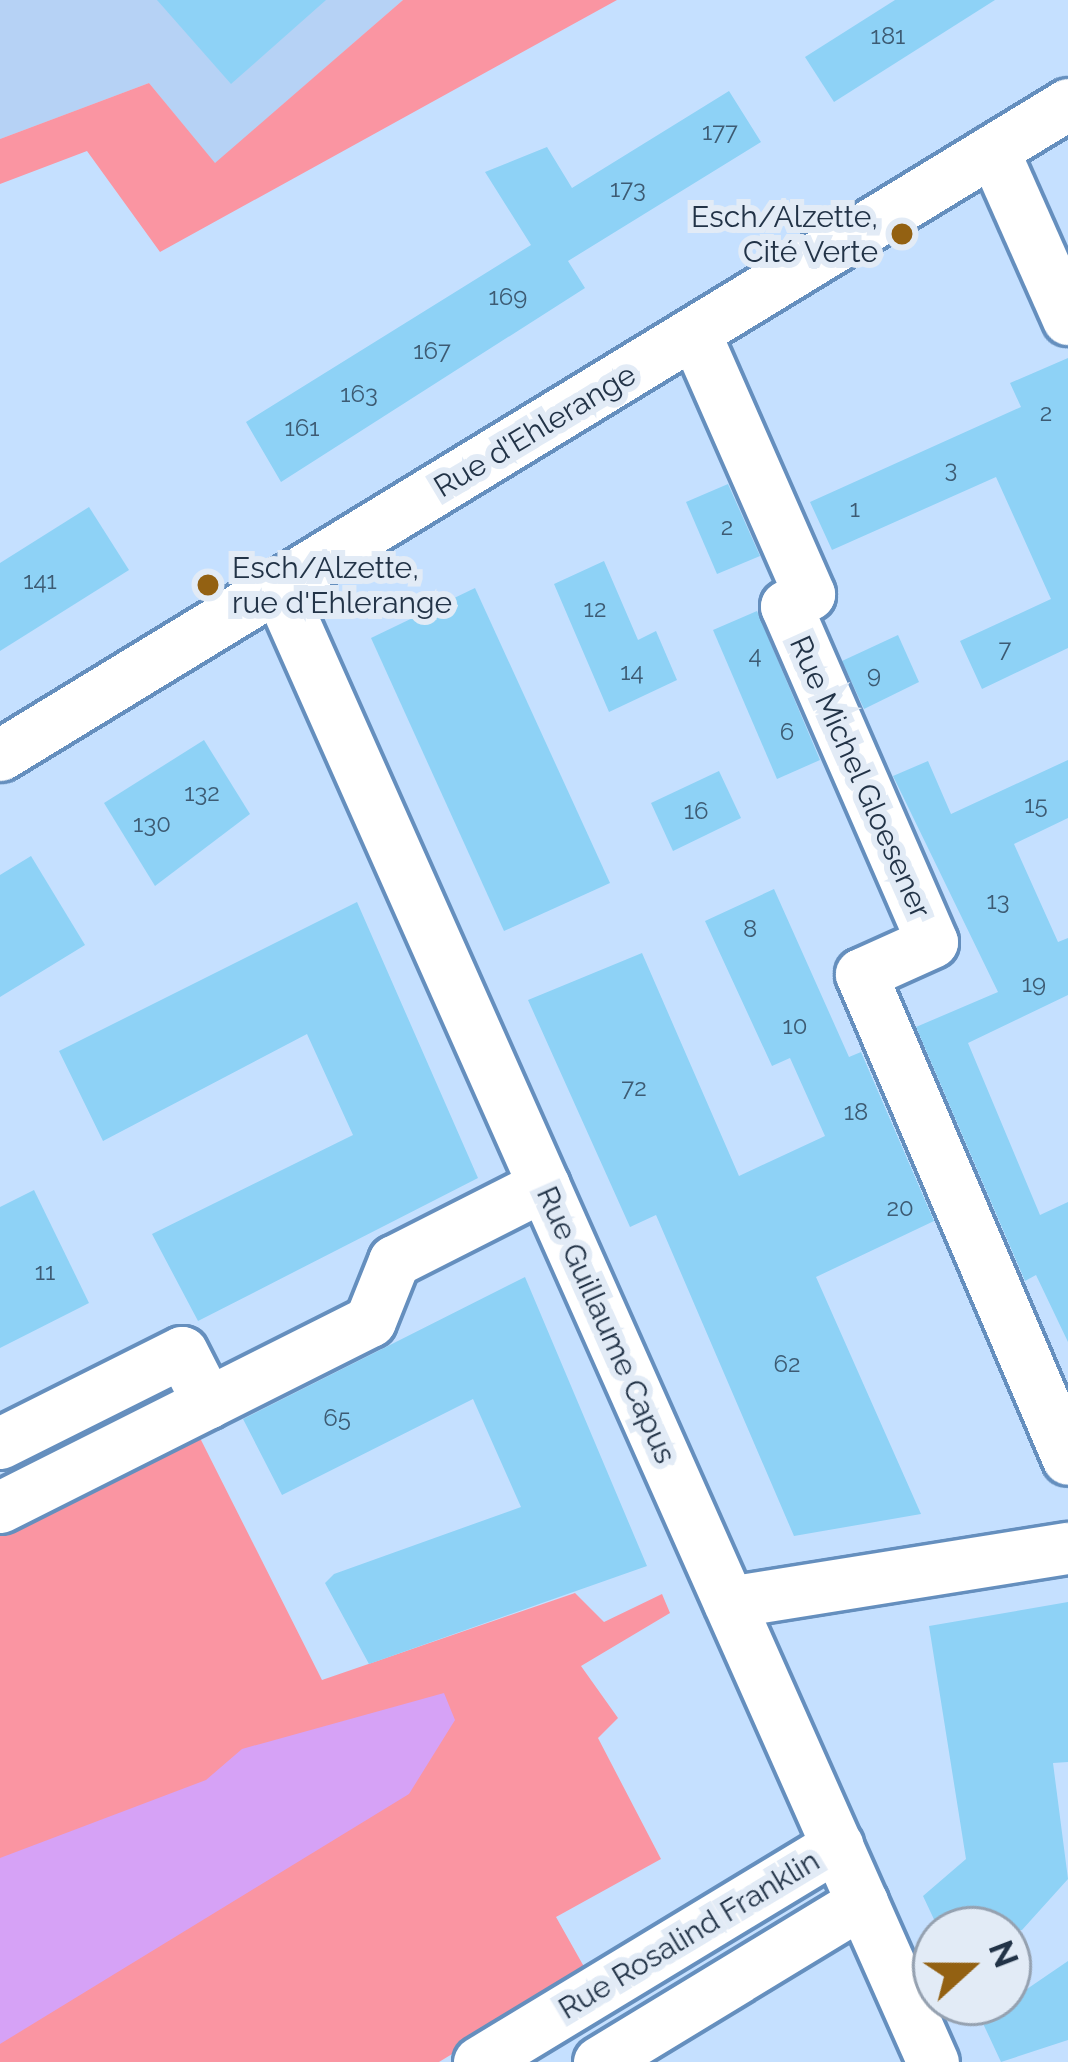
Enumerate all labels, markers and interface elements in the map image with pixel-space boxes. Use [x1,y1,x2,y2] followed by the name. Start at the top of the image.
[871,22,905,50] house number: 181
[702,118,738,146] house number: 177
[610,175,646,203] house number: 173
[691,199,878,270] place label: Esch/Alzette, Cité Verte
[889,221,915,247] marker: Esch/Alzette, Cité Verte
[489,283,527,311] house number: 169
[413,337,451,365] house number: 167
[428,357,642,505] street label: Rue d'Ehlerange
[340,380,378,408] house number: 163
[1040,399,1052,427] house number: 2
[284,414,320,442] house number: 161
[945,455,957,483] house number: 3
[850,495,860,523] house number: 1
[721,513,733,541] house number: 2
[232,550,452,620] place label: Esch/Alzette, rue d'Ehlerange
[23,567,57,595] house number: 141
[195,572,221,598] marker: Esch/Alzette, rue d'Ehlerange
[584,595,606,623] house number: 12
[781,630,939,924] street label: Rue Michel Gloesener
[999,635,1011,663] house number: 7
[748,641,762,669] house number: 4
[620,658,644,686] house number: 14
[867,661,881,689] house number: 9
[780,718,794,746] house number: 6
[184,779,220,807] house number: 132
[1024,791,1048,819] house number: 15
[684,797,708,825] house number: 16
[133,810,171,838] house number: 130
[986,887,1010,915] house number: 13
[743,915,757,943] house number: 8
[1022,970,1046,998] house number: 19
[783,1012,807,1040] house number: 10
[621,1074,647,1102] house number: 72
[844,1098,868,1126] house number: 18
[529,1181,683,1469] street label: Rue Guillaume Capus
[886,1194,914,1222] house number: 20
[35,1258,55,1286] house number: 11
[774,1350,800,1378] house number: 62
[323,1404,351,1432] house number: 65
[552,1843,826,2027] street label: Rue Rosalind Franklin
[912,1906,1032,2026] north arrow
[981,1935,1026,1973] text: N

